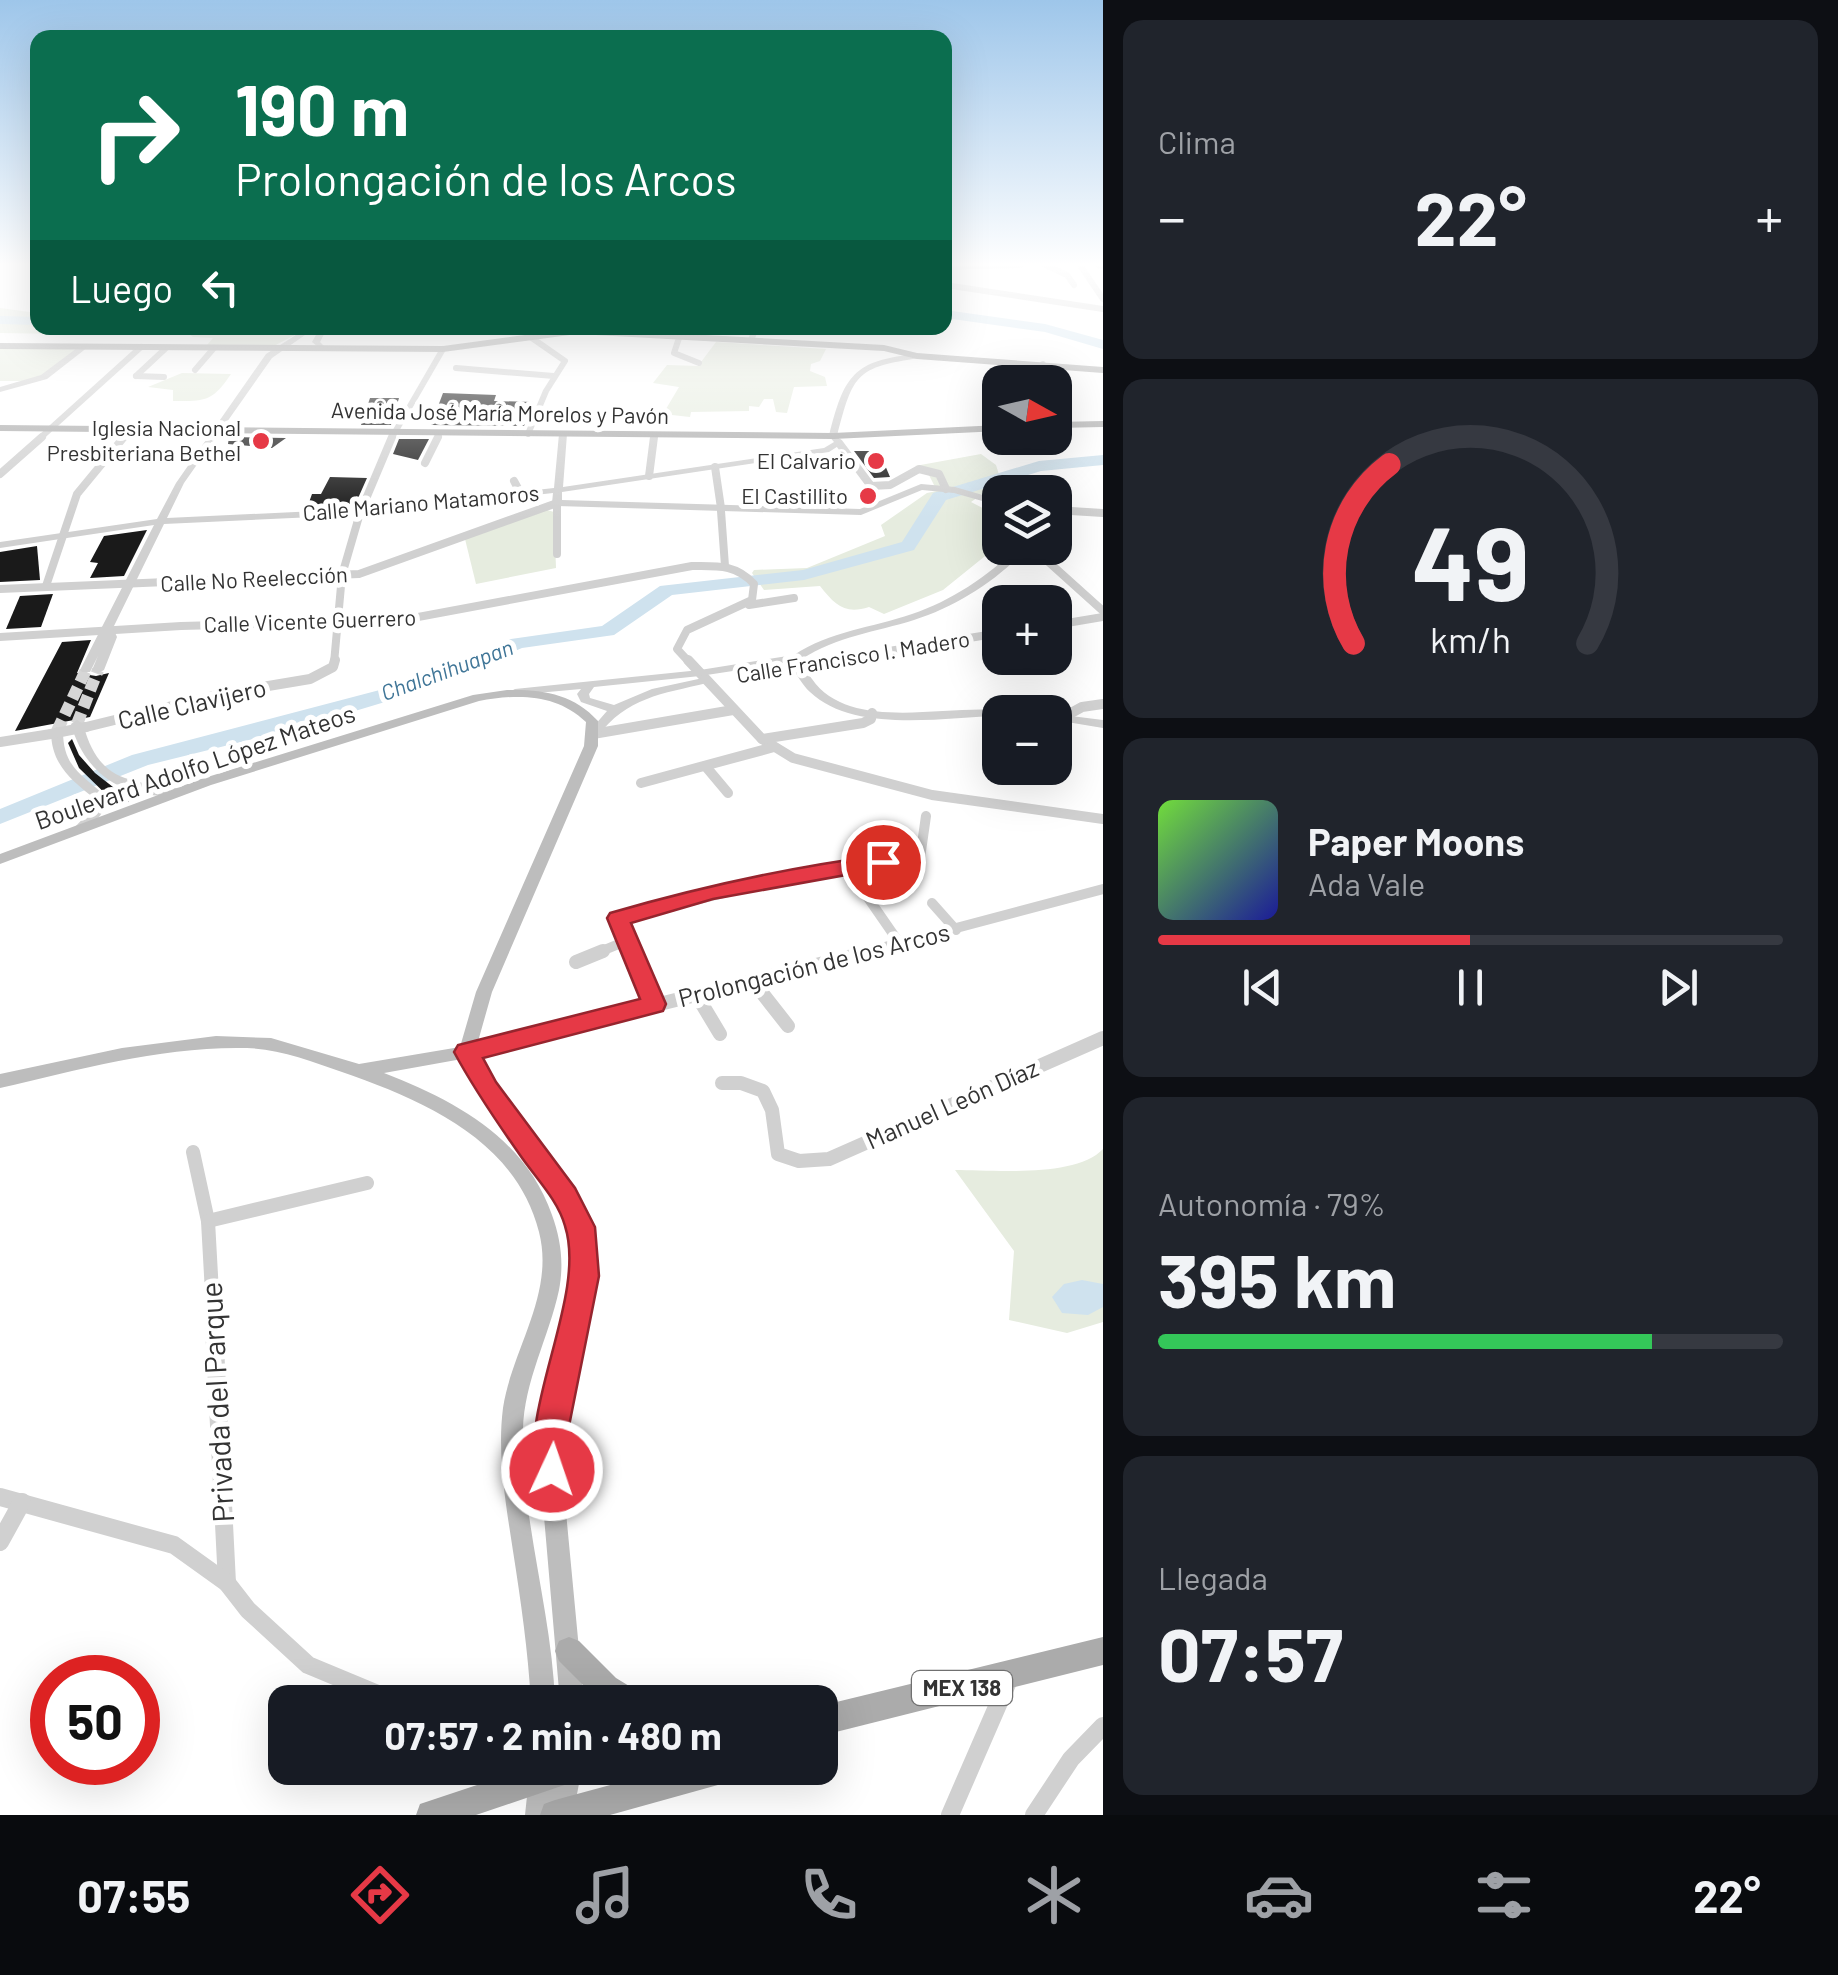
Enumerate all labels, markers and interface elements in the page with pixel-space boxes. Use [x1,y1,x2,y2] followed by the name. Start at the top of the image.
[235,66,409,150] text: 190 m
[70,70,200,200] icon: right
[1158,122,1236,160] text: Clima
[235,151,737,205] text: Prolongación de los Arcos
[1414,171,1527,261] text: 22°
[1158,183,1186,249] text: −
[1755,183,1783,249] text: +
[193,260,248,315] icon: left
[70,265,173,311] text: Luego
[982,365,1072,455] north arrow
[982,365,1072,785] map controls
[331,396,669,428] street label: Avenida José María Morelos y Pavón
[47,414,241,465] place label: Iglesia Nacional Presbiteriana Bethel
[250,430,272,452] marker: Iglesia Nacional Presbiteriana Bethel
[757,447,856,473] place label: El Calvario
[865,450,887,472] marker: El Calvario
[982,475,1072,565] button: layers
[302,479,540,525] street label: Calle Mariano Matamoros
[741,482,848,508] place label: El Castillito
[857,485,879,507] marker: El Castillito
[1411,497,1530,622] text: 49
[160,560,348,596] street label: Calle No Reelección
[982,585,1072,675] button: +
[203,603,417,637] street label: Calle Vicente Guerrero
[1430,617,1511,660] text: km/h
[734,625,971,687] street label: Calle Francisco I. Madero
[377,633,516,705] water label: Chalchihuapan
[115,671,269,735] street label: Calle Clavijero
[982,695,1072,785] button: −
[31,697,359,835] street label: Boulevard Adolfo López Mateos
[1308,818,1524,864] text: Paper Moons
[841,820,926,905] pin
[856,835,911,890] icon: arrive
[1308,864,1425,902] text: Ada Vale
[675,916,953,1012] street label: Prolongación de los Arcos
[1235,960,1290,1015] icon: previous
[1443,960,1498,1015] icon: pause
[1651,960,1706,1015] icon: next
[861,1052,1042,1155] street label: Manuel León Díaz
[1158,1184,1386,1222] text: Autonomía · 79%
[1158,1233,1396,1323] text: 395 km
[192,1281,240,1523] street label: Privada del Parque
[500,1418,604,1522] position arrow
[1158,1558,1268,1596] text: Llegada
[1158,1607,1343,1697] text: 07:57
[30,1655,160,1785] speed limit sign: 50
[912,1671,1012,1705] road number: MEX 138
[384,1712,722,1758] text: 07:57 · 2 min · 480 m
[345,1860,415,1930] icon: directions
[570,1860,640,1930] icon: music
[794,1860,864,1930] icon: phone
[1019,1860,1089,1930] icon: climate
[1244,1860,1314,1930] icon: car
[1469,1860,1539,1930] icon: filters
[77,1868,190,1922] text: 07:55
[1693,1868,1761,1922] text: 22°

